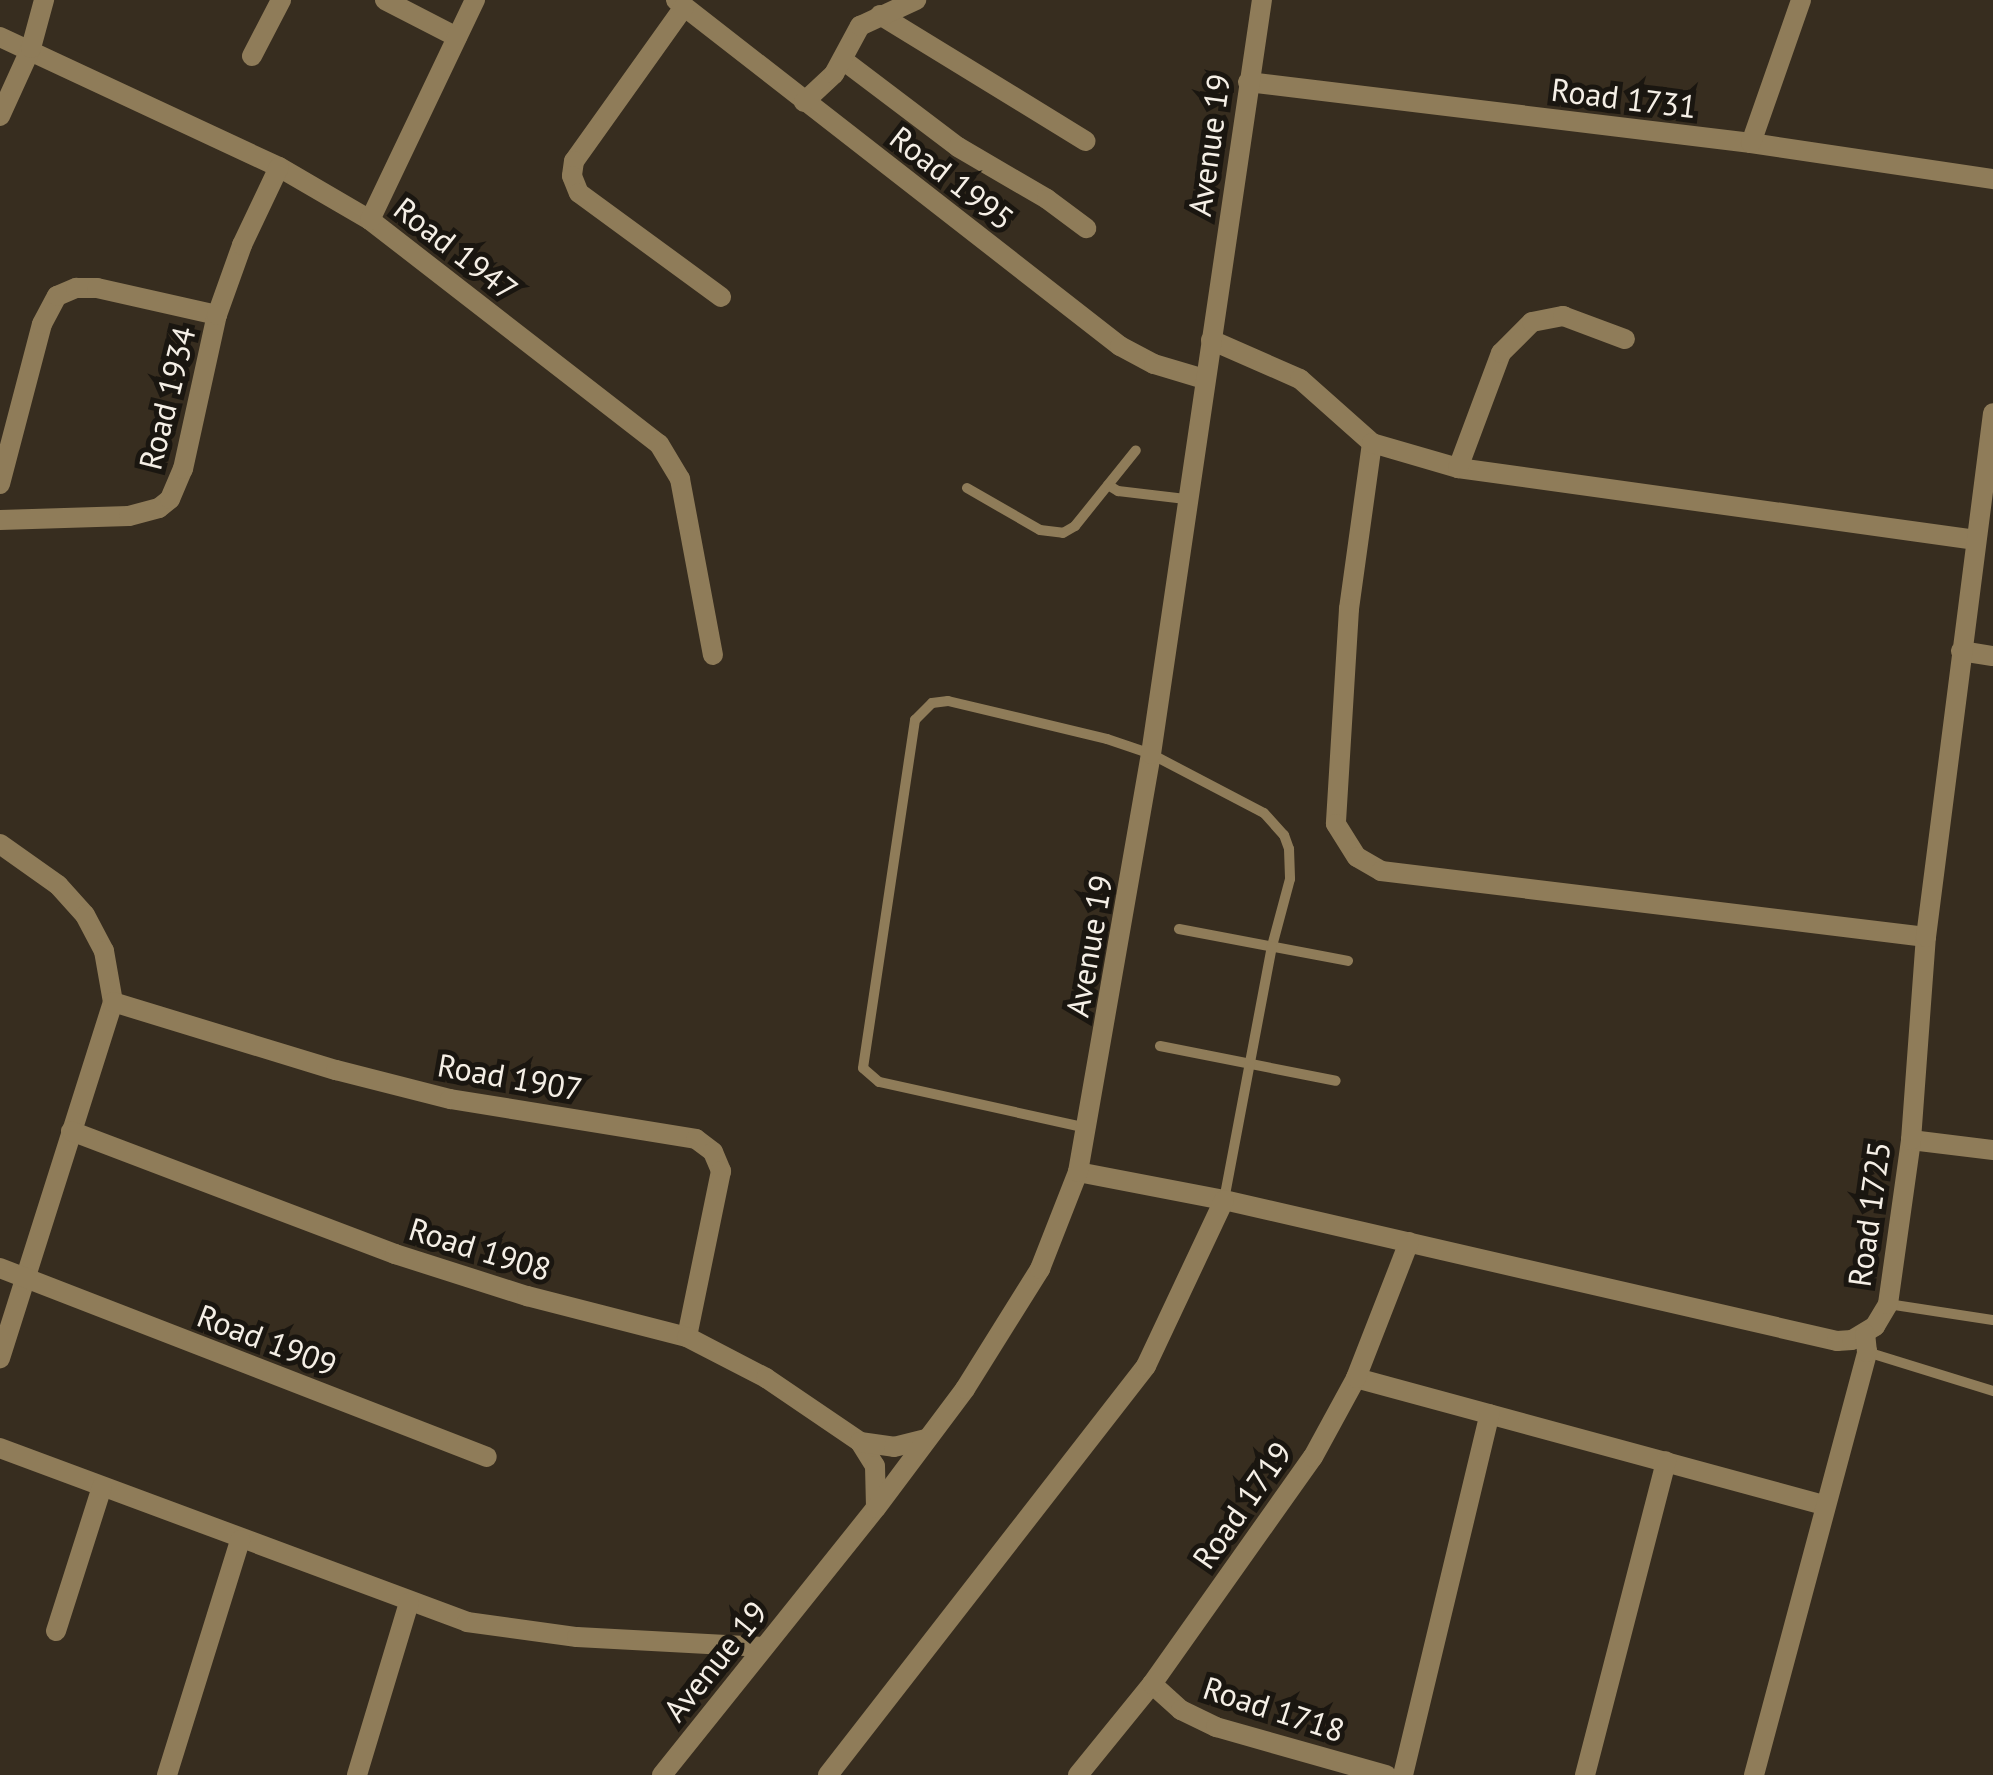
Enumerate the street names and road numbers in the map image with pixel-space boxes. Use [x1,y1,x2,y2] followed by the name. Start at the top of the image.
[1549,70,1699,126] street label: Road 1731
[1180,71,1238,219] street label: Avenue 19
[883,118,1021,238] street label: Road 1995
[387,189,525,309] street label: Road 1947
[131,323,203,473] street label: Road 1934
[1058,872,1120,1020] street label: Avenue 19
[435,1045,585,1109] street label: Road 1907
[1840,1139,1898,1289] street label: Road 1725
[405,1209,555,1289] street label: Road 1908
[192,1296,342,1384] street label: Road 1909
[1184,1434,1300,1576] street label: Road 1719
[655,1593,775,1729] street label: Avenue 19
[1199,1668,1349,1750] street label: Road 1718

